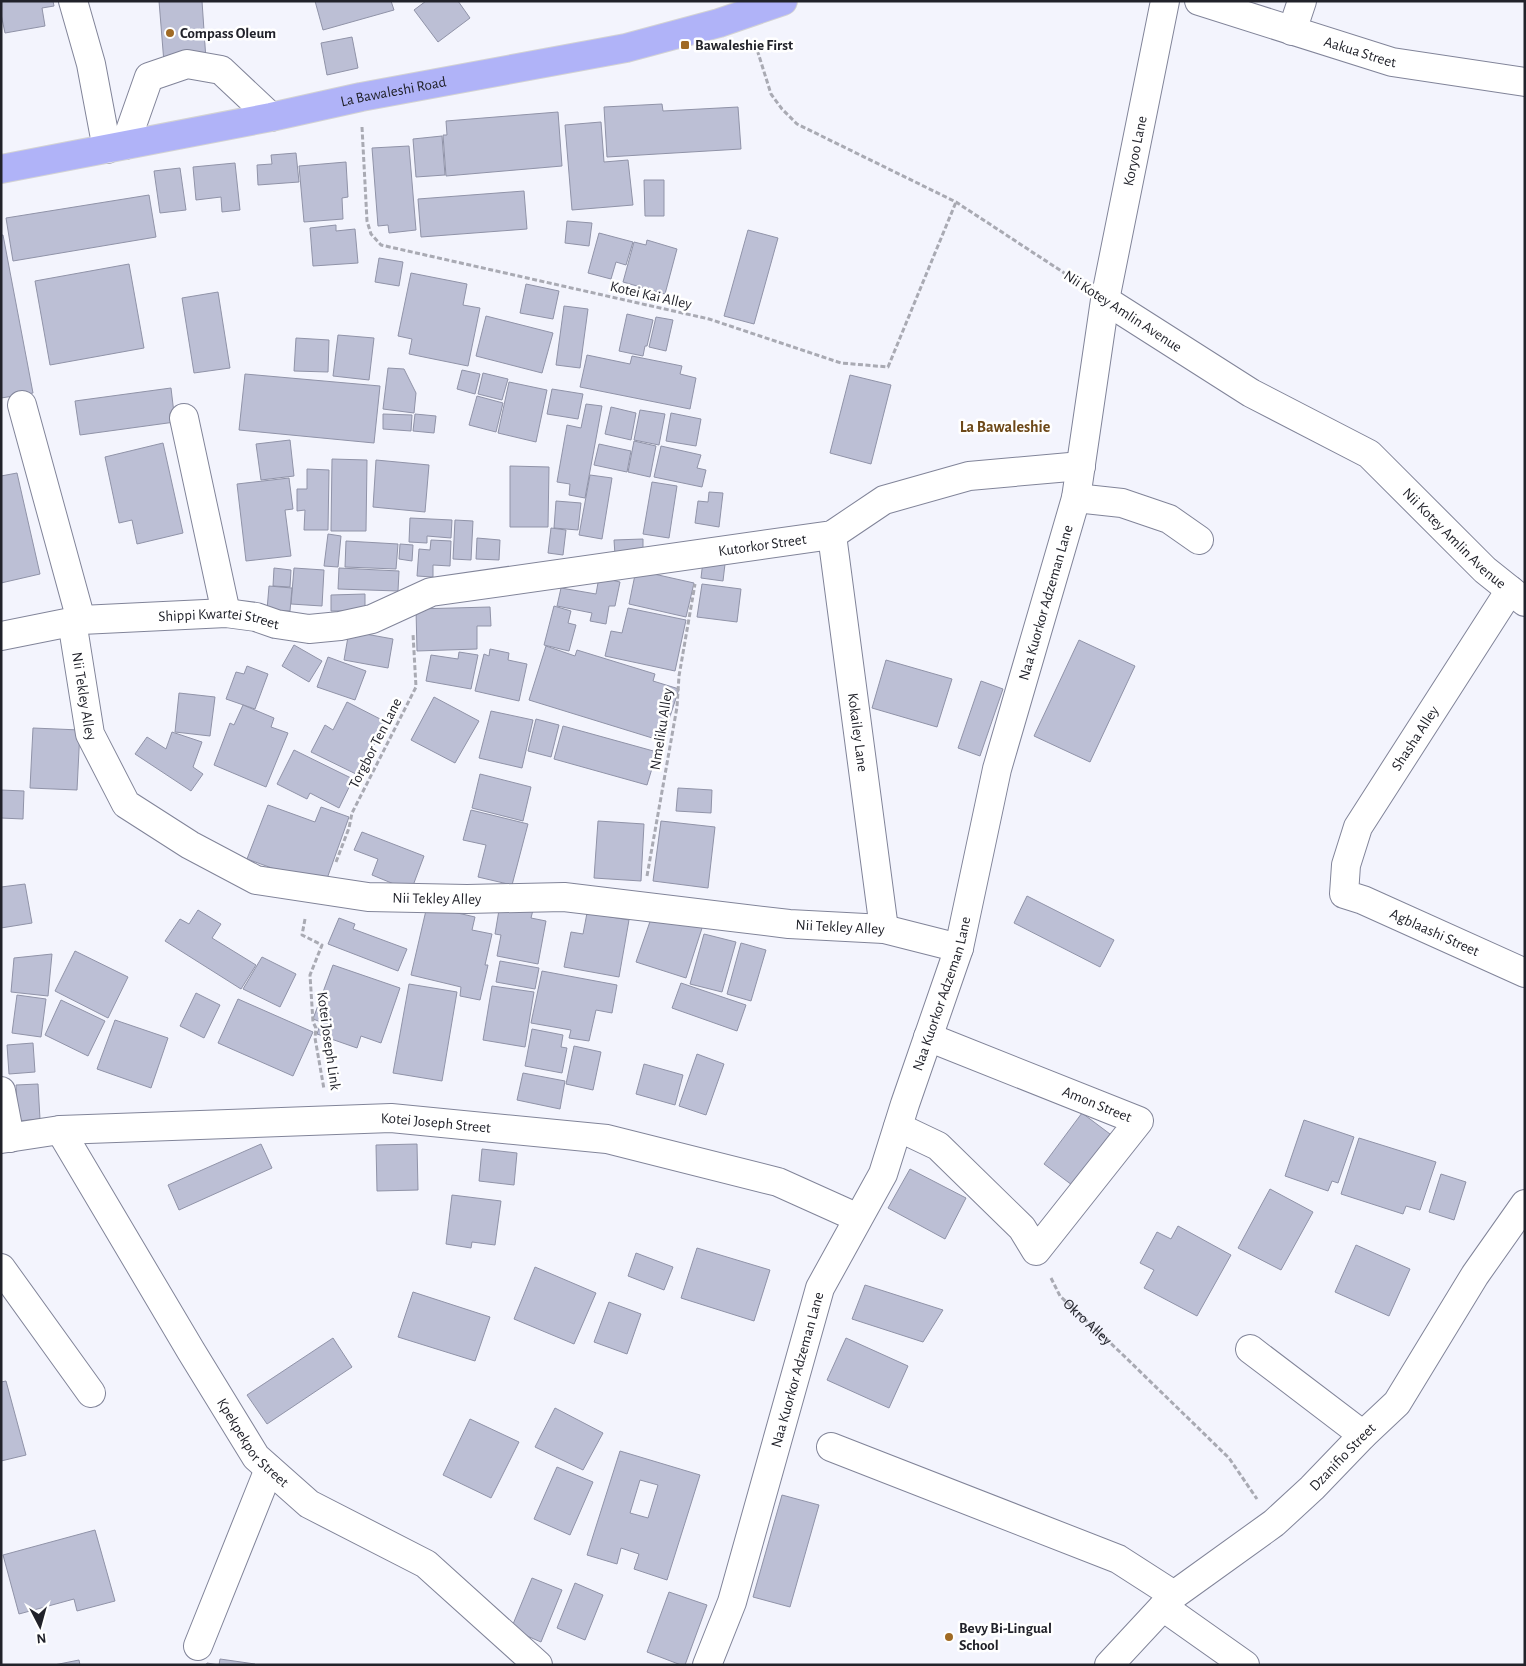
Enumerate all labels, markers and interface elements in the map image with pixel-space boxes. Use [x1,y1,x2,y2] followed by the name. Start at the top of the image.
[180,26,276,41] place label: Compass Oleum
[164,27,176,39] marker: Compass Oleum
[1322,34,1397,71] street label: Aakua Street
[695,38,793,53] place label: Bawaleshie First
[679,39,691,51] marker: Bawaleshie First
[339,74,448,109] street label: La Bawaleshi Road
[1121,115,1150,187] street label: Koryoo Lane
[1061,268,1184,355] street label: Nii Kotey Amlin Avenue
[609,279,694,312] street label: Kotei Kai Alley
[960,419,1051,435] district label: La Bawaleshie
[1400,485,1509,592] street label: Nii Kotey Amlin Avenue
[1016,523,1076,682] street label: Naa Kuorkor Adzeman Lane
[717,532,808,559] street label: Kutorkor Street
[158,606,280,632] street label: Shippi Kwartei Street
[69,651,99,744] street label: Nii Tekley Alley
[648,686,675,771] street label: Nmeliku Alley
[845,692,870,773] street label: Kokailey Lane
[346,696,405,791] street label: Torgbor Ten Lane
[1389,703,1442,773] street label: Shasha Alley
[392,890,482,907] street label: Nii Tekley Alley
[1388,906,1482,959] street label: Agblaashi Street
[910,915,973,1073] street label: Naa Kuorkor Adzeman Lane
[795,917,886,937] street label: Nii Tekley Alley
[314,991,343,1091] street label: Kotei Joseph Link
[1060,1084,1134,1125] street label: Amon Street
[381,1111,492,1136] street label: Kotei Joseph Street
[769,1290,827,1449] street label: Naa Kuorkor Adzeman Lane
[1060,1296,1115,1349] street label: Okro Alley
[214,1396,291,1490] street label: Kpekpekpor Street
[1307,1420,1379,1494] street label: Dzanifio Street
[15,1601,65,1651] north arrow
[959,1621,1052,1653] place label: Bevy Bi-Lingual School
[36,1630,47,1645] text: N
[943,1631,955,1643] marker: Bevy Bi-Lingual School

